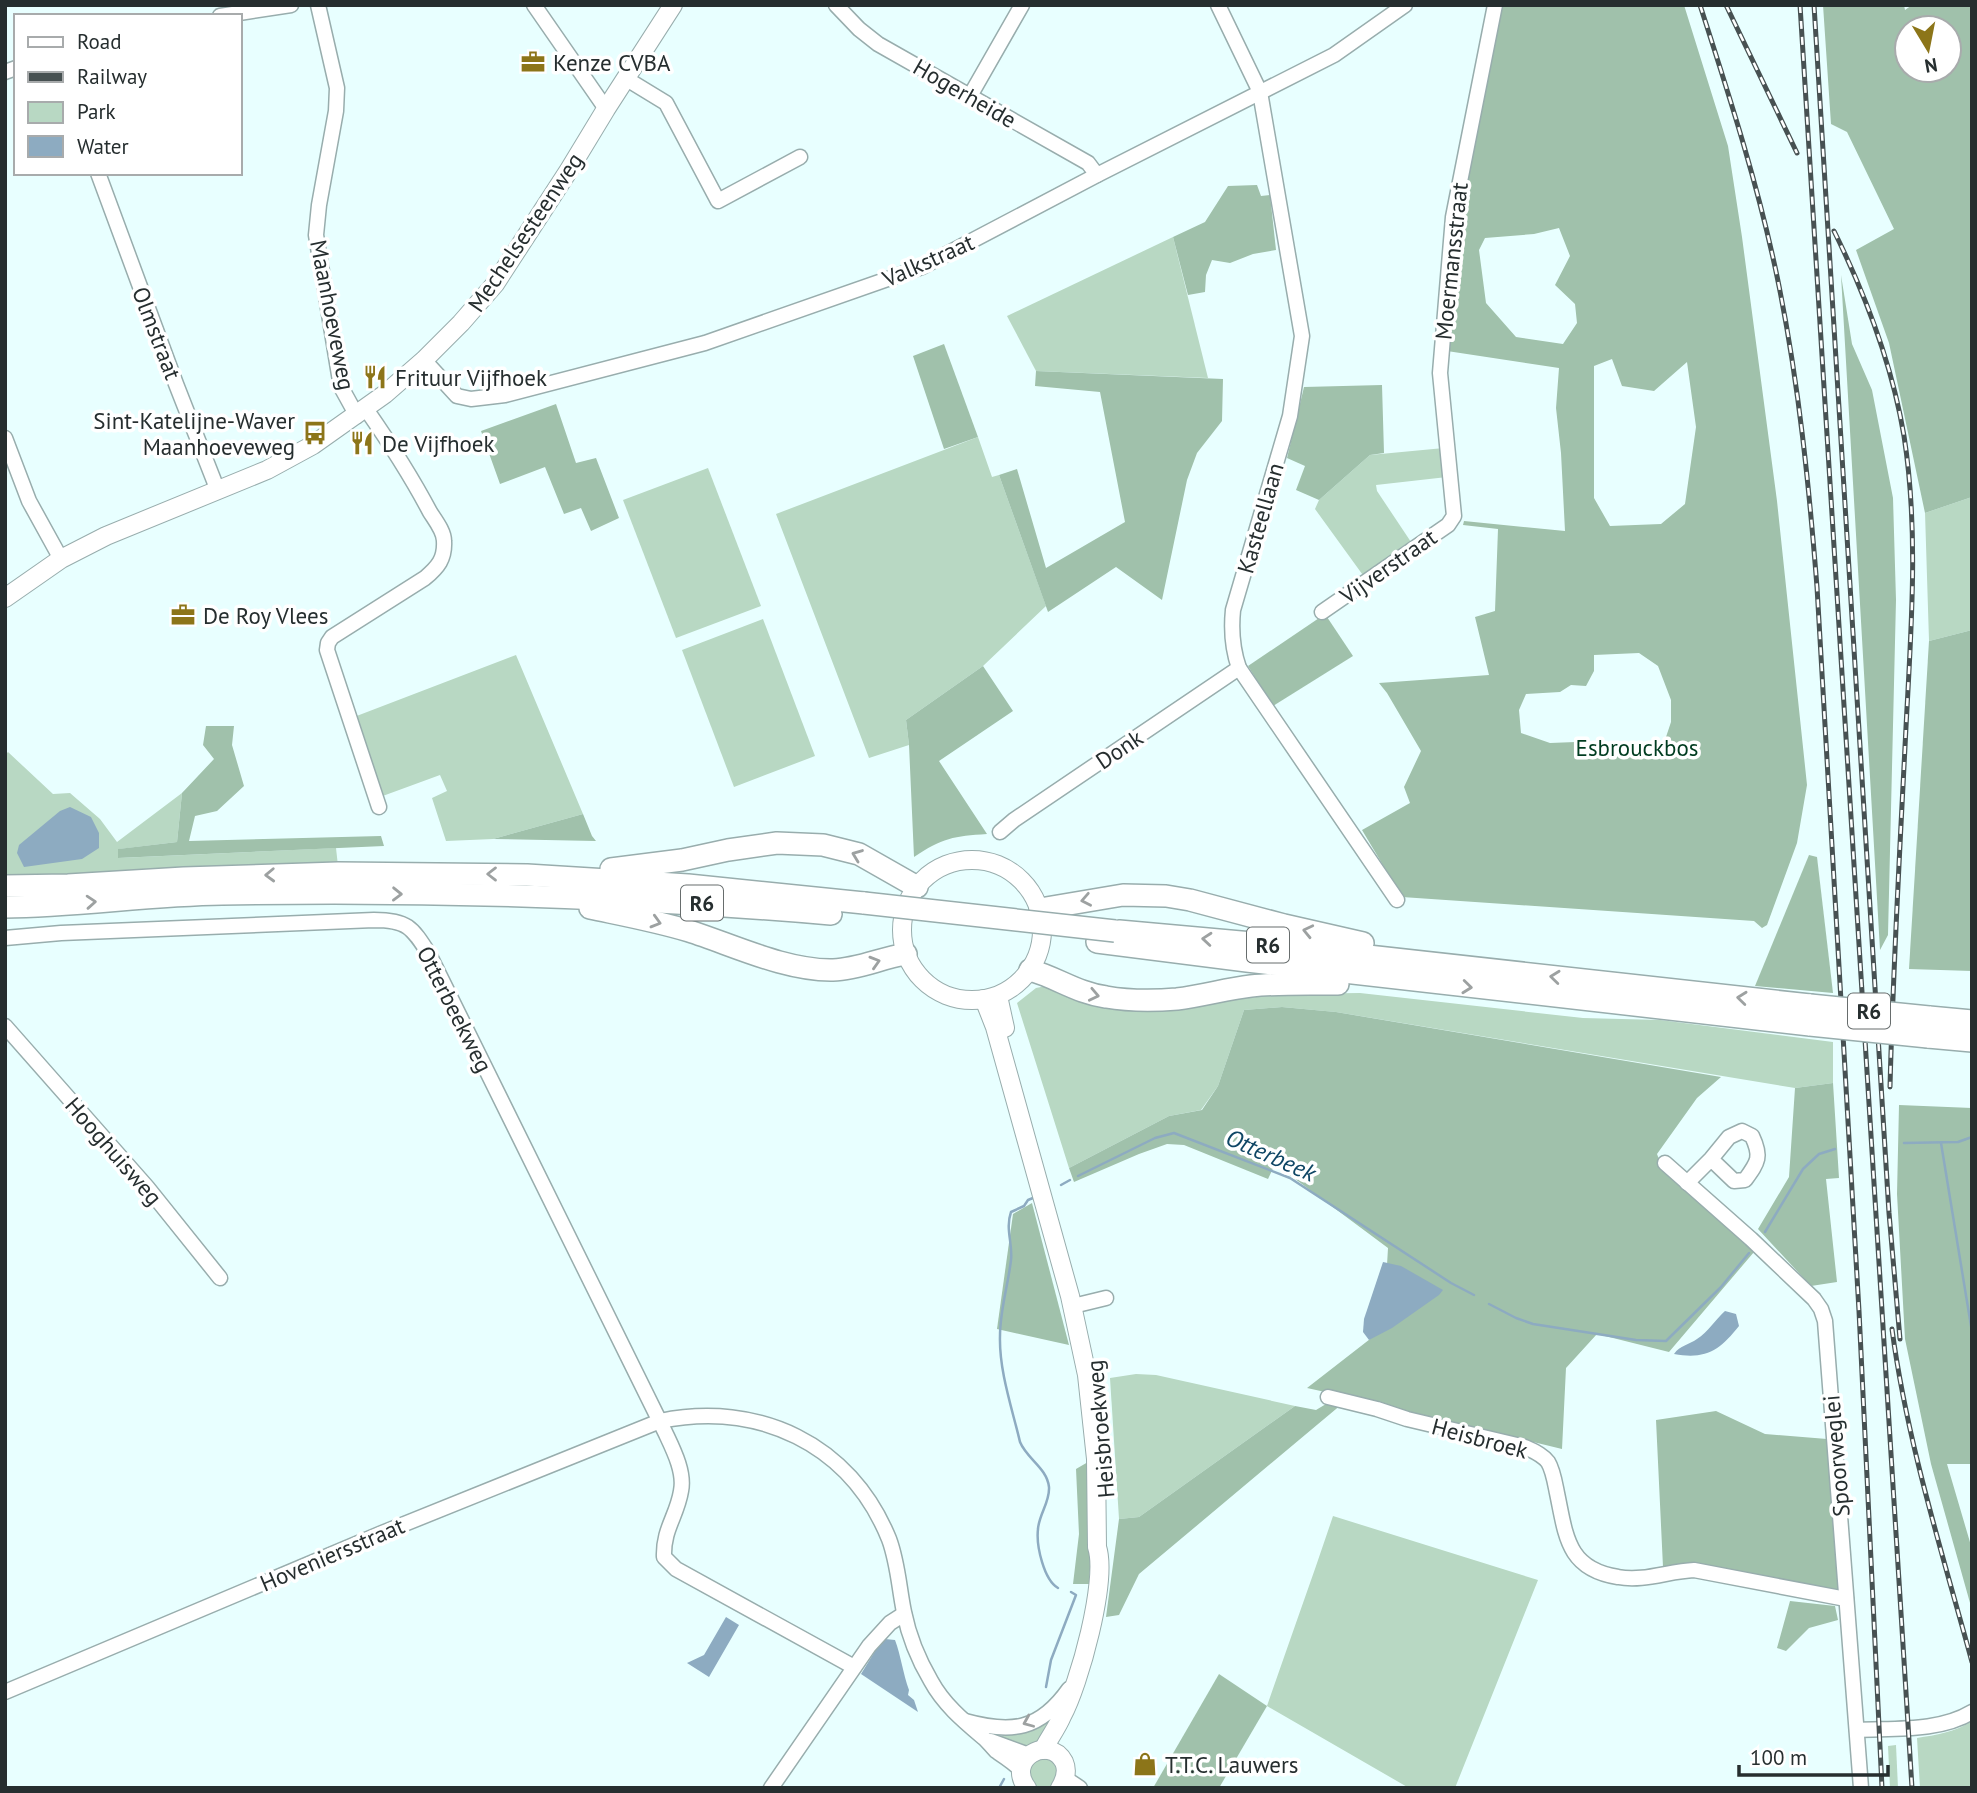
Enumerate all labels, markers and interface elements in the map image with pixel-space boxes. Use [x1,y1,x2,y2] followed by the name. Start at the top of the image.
[14,14,242,175] legend
[1893,14,1963,84] north arrow
[77,28,121,55] text: Road
[519,48,547,76] office icon: Kenze CVBA
[553,48,671,77] place label: Kenze CVBA
[908,52,1022,134] street label: Hogerheide
[1923,53,1939,79] text: N
[77,63,147,90] text: Railway
[77,98,116,125] text: Park
[77,133,129,160] text: Water
[461,147,589,317] street label: Mechelsesteenweg
[1428,181,1474,341] street label: Moermansstraat
[877,227,978,293] street label: Valkstraat
[304,237,362,393] street label: Maanhoeveweg
[126,283,188,384] street label: Olmstraat
[361,363,389,391] restaurant icon: Frituur Vijfhoek
[395,363,547,392] place label: Frituur Vijfhoek
[93,406,295,461] place label: Sint-Katelijne-Waver Maanhoeveweg
[301,419,329,447] bus stop icon: Sint-Katelijne-Waver Maanhoeveweg
[348,429,376,457] restaurant icon: De Vijfhoek
[382,429,495,458] place label: De Vijfhoek
[1230,459,1290,577] street label: Kasteellaan
[1333,522,1442,610] street label: Vijverstraat
[169,601,197,629] office icon: De Roy Vlees
[203,601,328,630] place label: De Roy Vlees
[1090,723,1148,775] street label: Donk
[1576,733,1698,762] park label: Esbrouckbos
[852,849,864,863] one-way arrow
[486,867,497,882] one-way arrow
[264,868,275,883] one-way arrow
[681,886,723,920] road number: R6
[392,887,403,902] one-way arrow
[1080,892,1092,907] one-way arrow
[85,894,96,909] one-way arrow
[649,914,661,928] one-way arrow
[1302,925,1314,939] one-way arrow
[1247,928,1289,962] road number: R6
[1201,932,1212,947] one-way arrow
[411,941,499,1077] street label: Otterbeekweg
[868,956,881,970] one-way arrow
[1550,969,1561,984] one-way arrow
[1461,979,1473,994] one-way arrow
[1088,986,1100,1001] one-way arrow
[1736,990,1748,1005] one-way arrow
[1848,993,1890,1028] road number: R6
[59,1091,169,1211] street label: Hooghuisweg
[1221,1121,1322,1189] water label: Otterbeek
[1080,1359,1120,1499] street label: Heisbroekweg
[1816,1394,1856,1518] street label: Spoorweglei
[1429,1411,1531,1465] street label: Heisbroek
[256,1511,409,1597] street label: Hoveniersstraat
[1023,1714,1036,1728] one-way arrow
[1739,1734,1888,1778] scale bar
[1750,1744,1807,1771] text: 100 m
[1131,1750,1159,1778] shop icon: T.T.C. Lauwers
[1165,1750,1298,1779] place label: T.T.C. Lauwers

